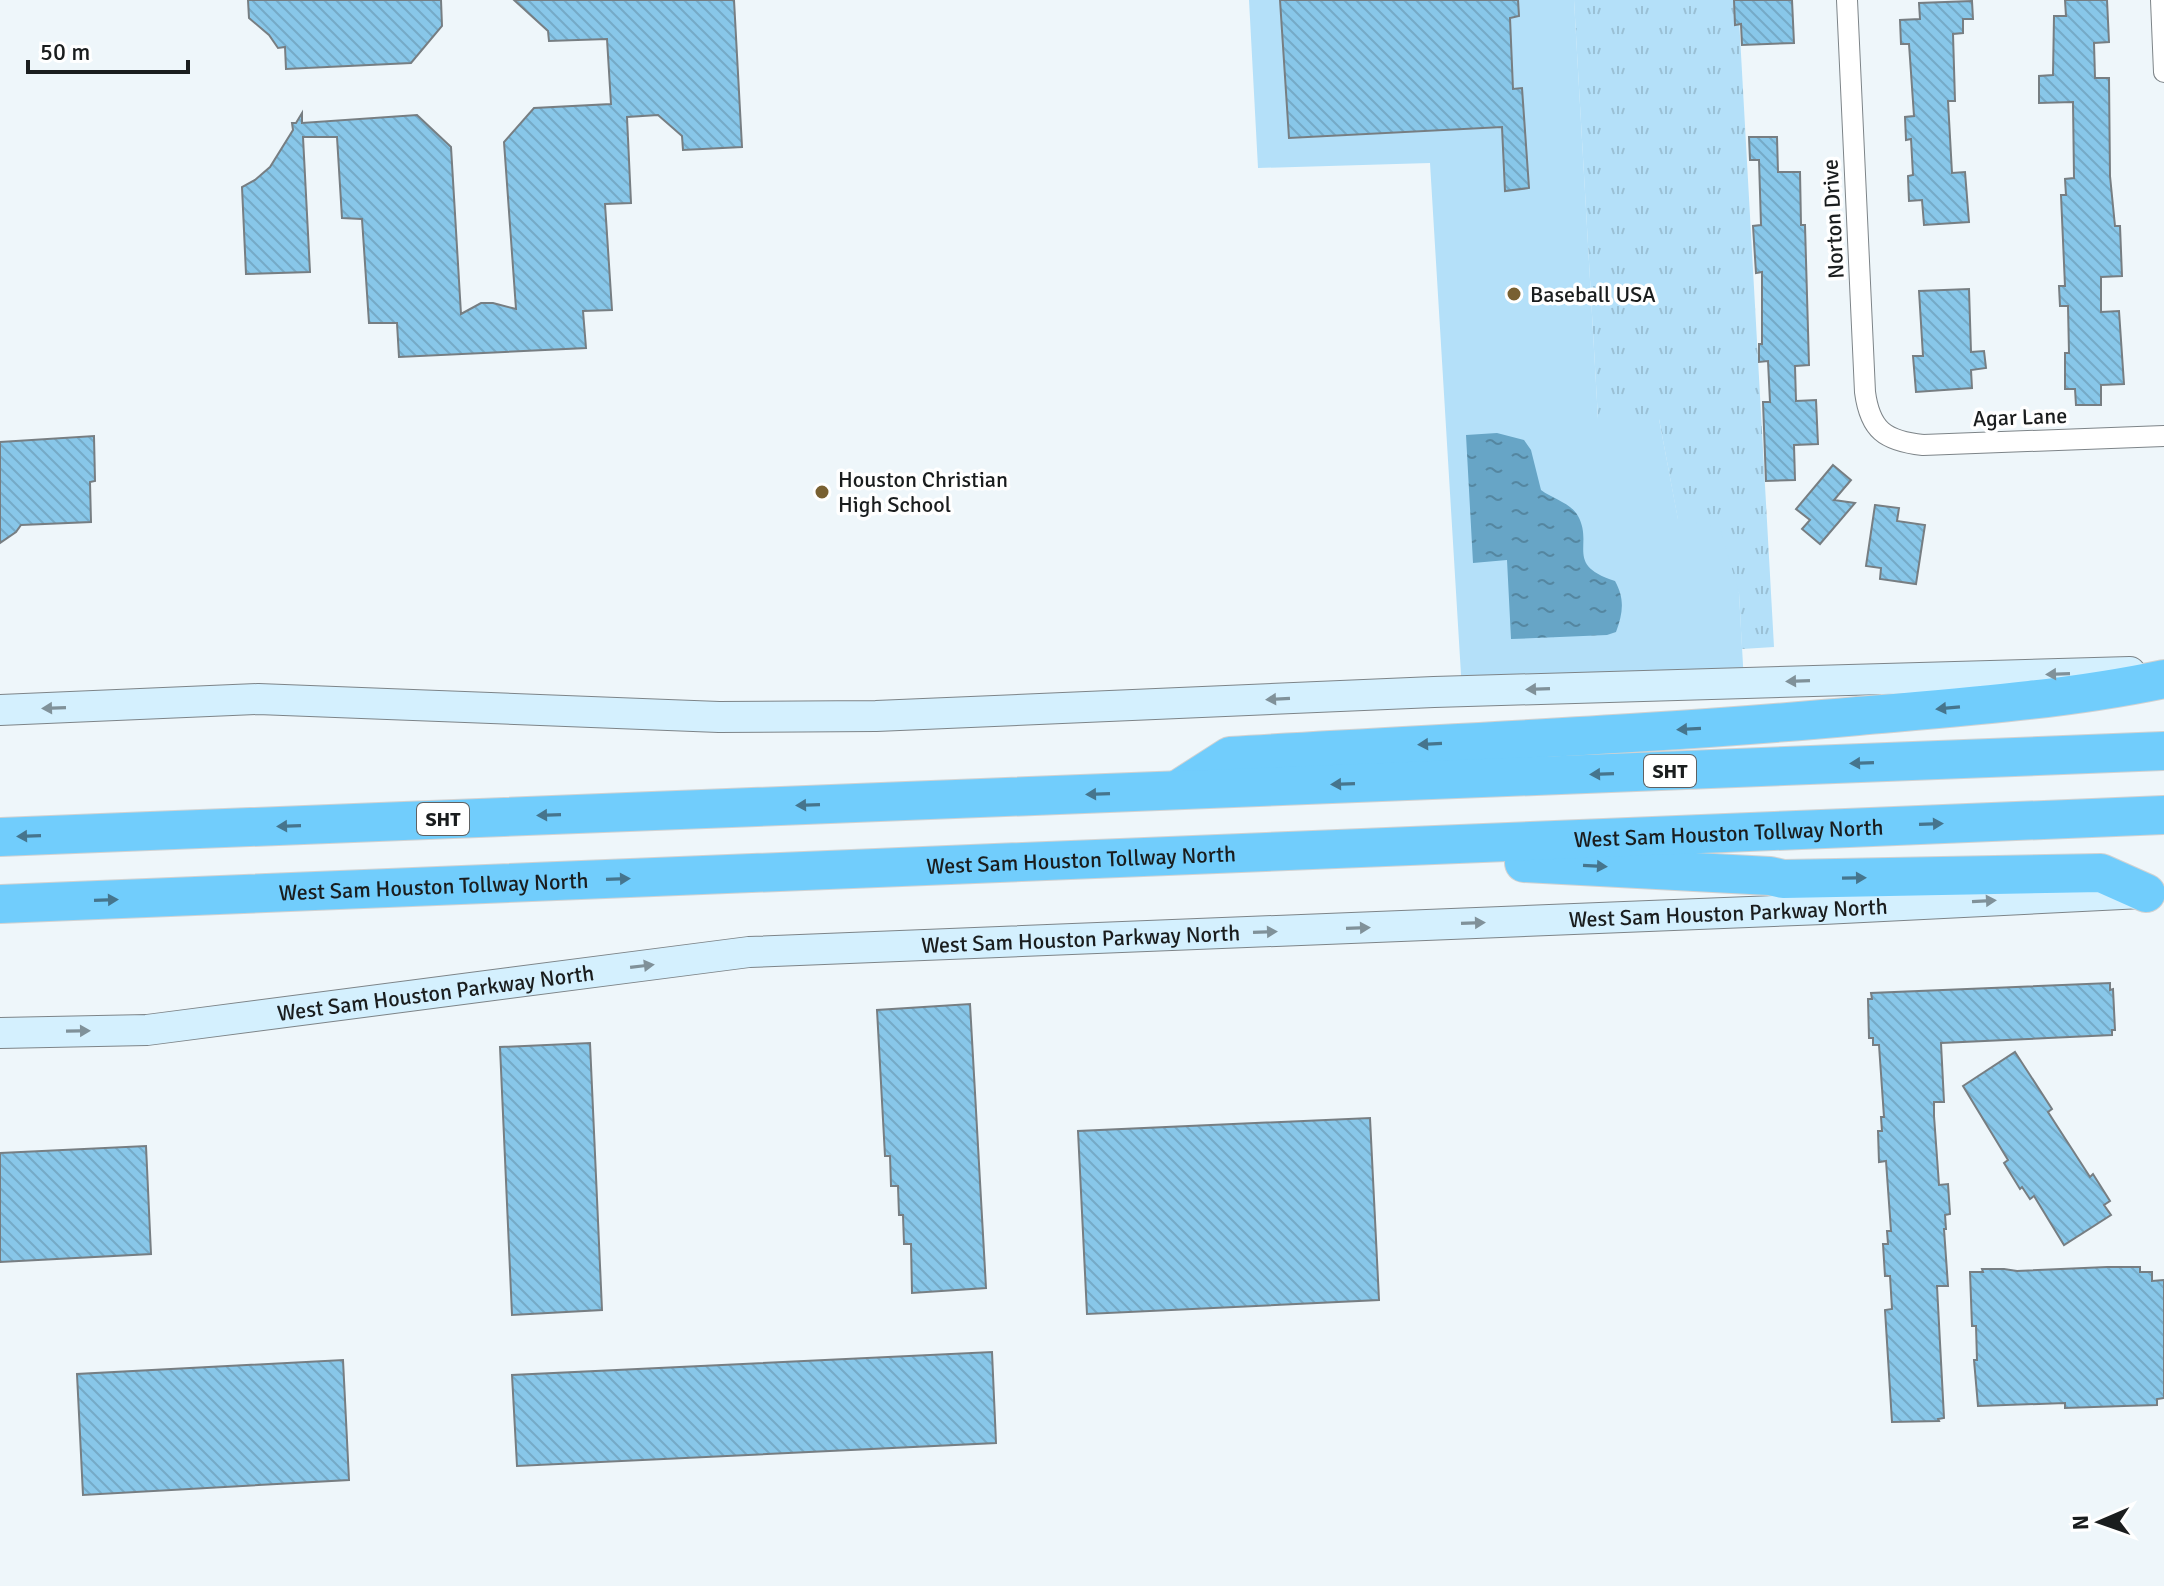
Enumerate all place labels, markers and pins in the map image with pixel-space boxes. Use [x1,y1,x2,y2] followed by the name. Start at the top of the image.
[1530,281,1656,308] place label: Baseball USA
[1505,285,1523,303] marker: Baseball USA
[838,466,1008,518] place label: Houston Christian High School
[813,483,831,501] marker: Houston Christian High School

